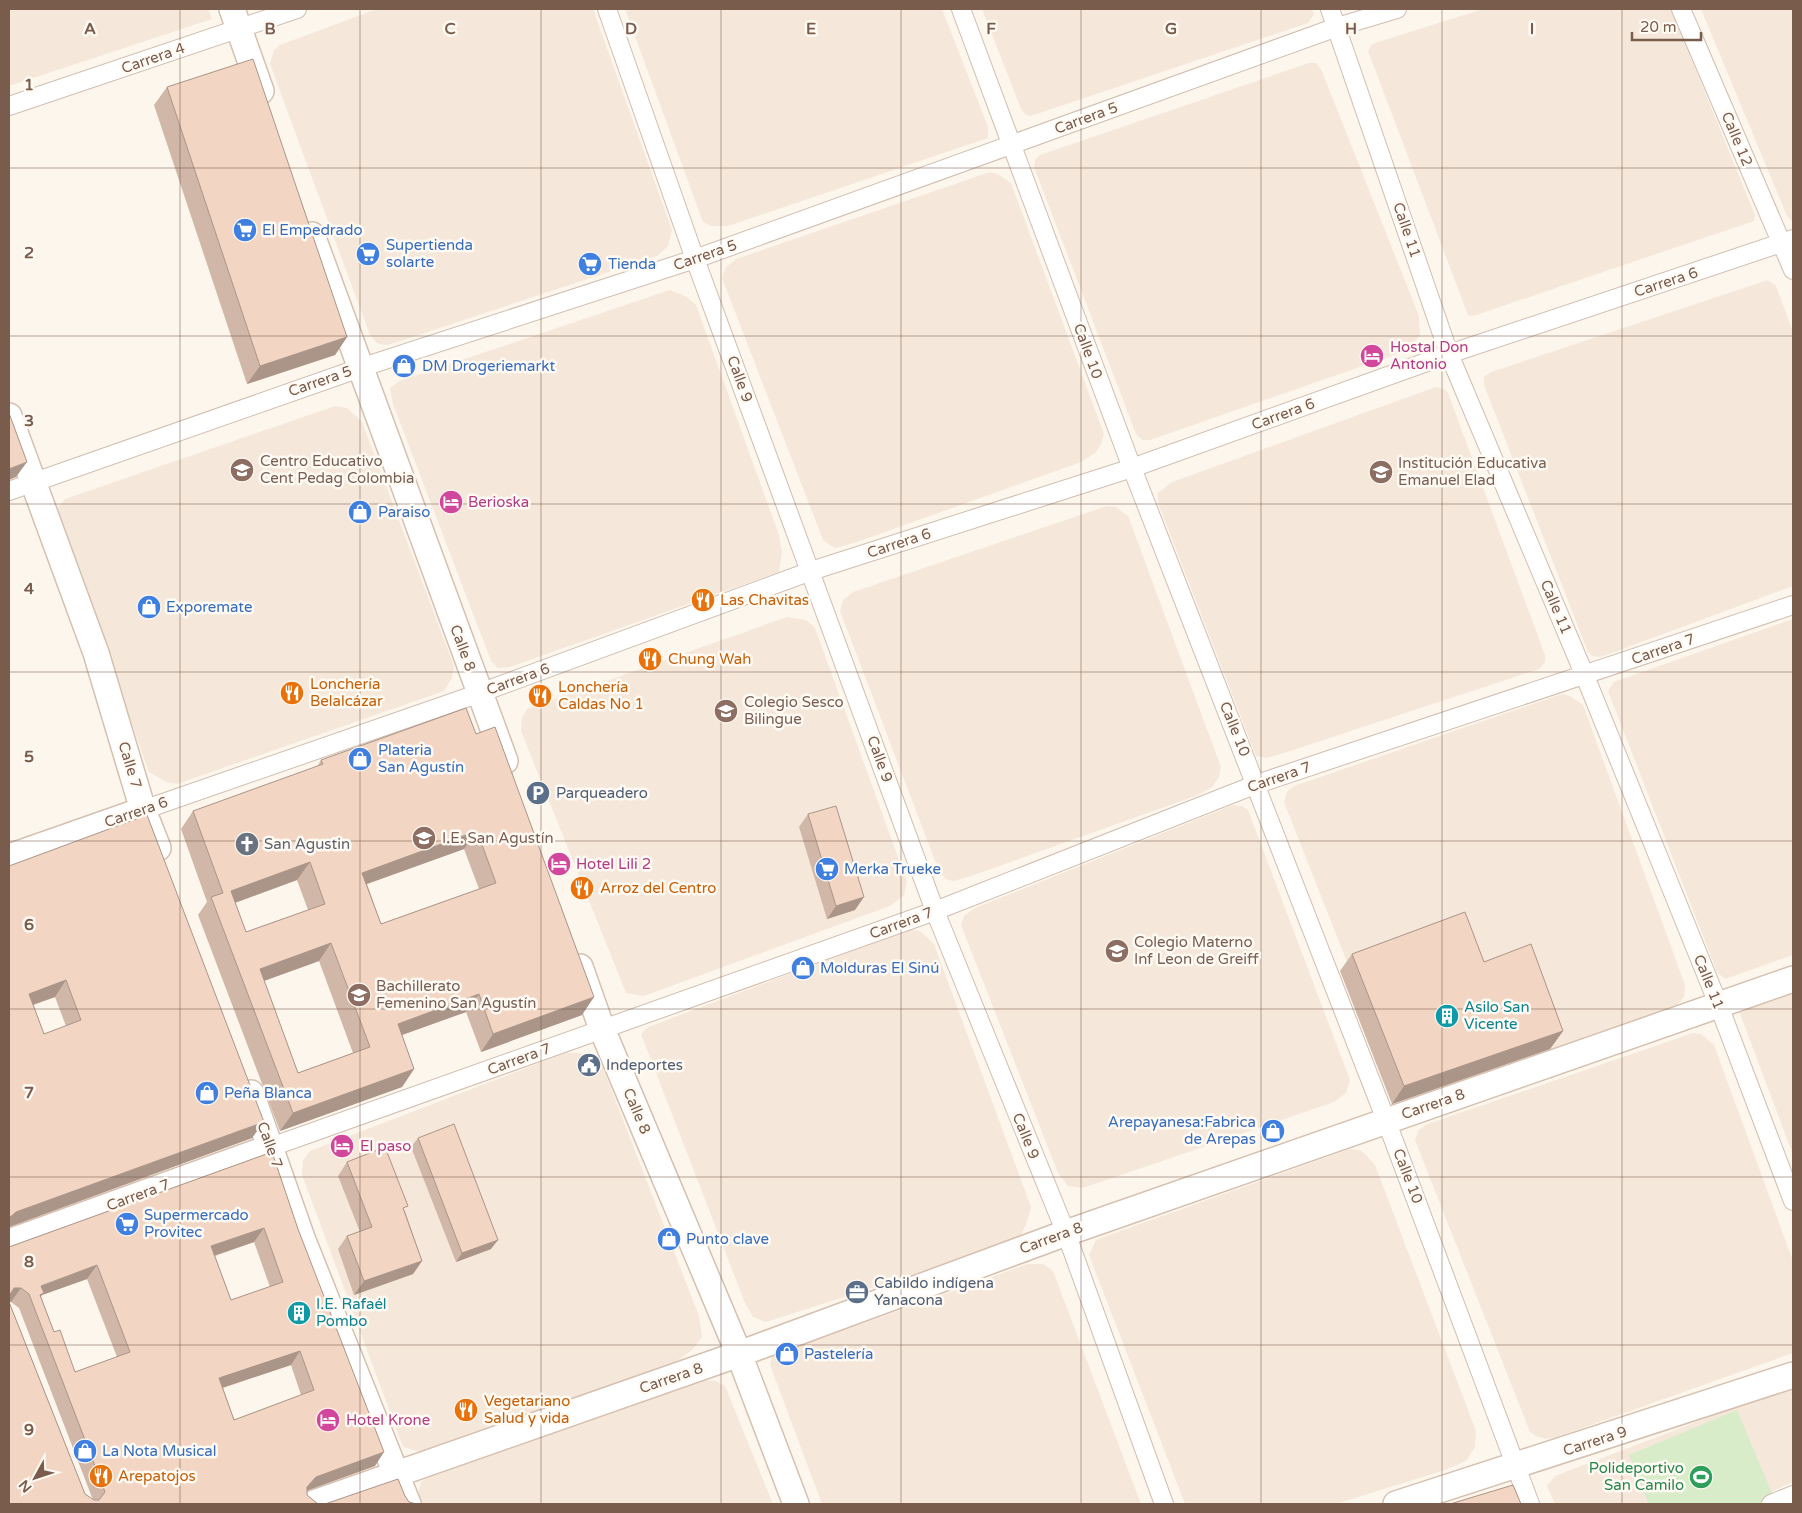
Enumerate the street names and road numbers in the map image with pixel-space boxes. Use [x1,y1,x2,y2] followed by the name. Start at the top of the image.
[119,39,187,77] street label: Carrera 4
[1052,98,1120,138] street label: Carrera 5
[1717,109,1757,169] street label: Calle 12
[1389,200,1425,260] street label: Calle 11
[671,236,739,274] street label: Carrera 5
[1632,263,1700,301] street label: Carrera 6
[1070,321,1106,381] street label: Calle 10
[723,353,757,405] street label: Calle 9
[286,362,354,400] street label: Carrera 5
[1249,394,1317,434] street label: Carrera 6
[865,524,933,562] street label: Carrera 6
[1536,577,1576,637] street label: Calle 11
[446,622,480,674] street label: Calle 8
[1629,630,1697,668] street label: Carrera 7
[484,659,552,699] street label: Carrera 6
[1216,699,1254,759] street label: Calle 10
[863,733,897,785] street label: Calle 9
[114,739,146,791] street label: Calle 7
[1245,758,1313,796] street label: Carrera 7
[102,793,170,831] street label: Carrera 6
[867,903,935,943] street label: Carrera 7
[1690,952,1728,1012] street label: Calle 11
[485,1039,553,1079] street label: Carrera 7
[619,1085,655,1137] street label: Calle 8
[1399,1085,1467,1123] street label: Carrera 8
[1009,1110,1043,1162] street label: Calle 9
[253,1119,287,1171] street label: Calle 7
[1389,1146,1427,1206] street label: Calle 10
[104,1175,172,1215] street label: Carrera 7
[1017,1218,1085,1258] street label: Carrera 8
[637,1359,705,1397] street label: Carrera 8
[1561,1422,1629,1460] street label: Carrera 9

